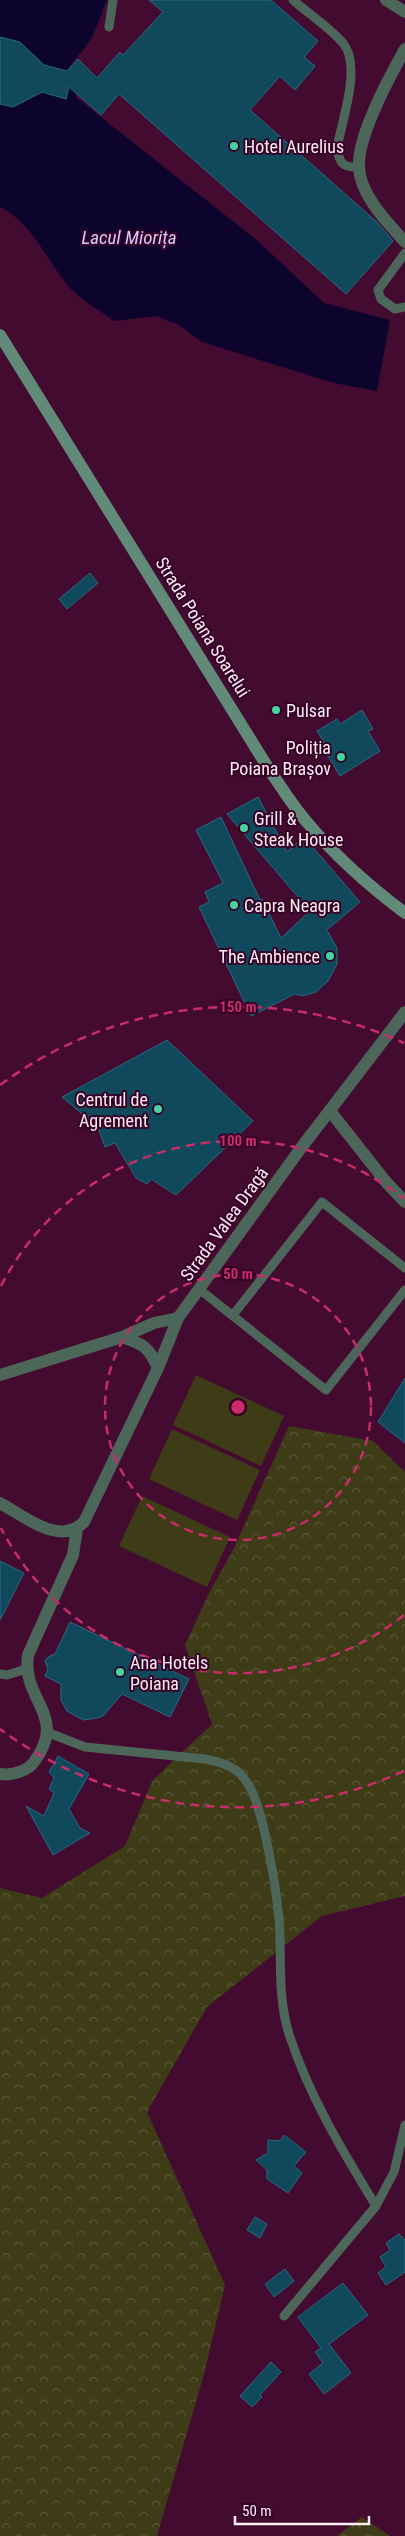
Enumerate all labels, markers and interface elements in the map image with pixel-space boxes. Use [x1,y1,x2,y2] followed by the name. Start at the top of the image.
[244,136,344,157] place label: Hotel Aurelius
[228,140,240,152] marker: Hotel Aurelius
[81,226,177,249] water label: Lacul Miorița
[151,553,255,701] street label: Strada Poiana Soarelui
[286,700,332,721] place label: Pulsar
[270,704,282,716] marker: Pulsar
[229,737,331,780] place label: Poliția Poiana Brașov
[335,751,347,763] marker: Poliția Poiana Brașov
[254,808,344,850] place label: Grill & Steak House
[238,822,250,834] marker: Grill & Steak House
[244,895,340,916] place label: Capra Neagra
[228,899,240,911] marker: Capra Neagra
[219,946,320,967] place label: The Ambience
[324,950,336,962] marker: The Ambience
[219,998,257,1016] text: 150 m
[75,1089,148,1131] place label: Centrul de Agrement
[152,1103,164,1115] marker: Centrul de Agrement
[219,1132,257,1150] text: 100 m
[176,1163,272,1285] street label: Strada Valea Dragă
[223,1265,253,1283] text: 50 m
[229,1398,247,1416] centre of rings
[130,1652,208,1694] place label: Ana Hotels Poiana
[114,1666,126,1678] marker: Ana Hotels Poiana
[235,2494,369,2526] scale bar
[242,2502,272,2520] text: 50 m

